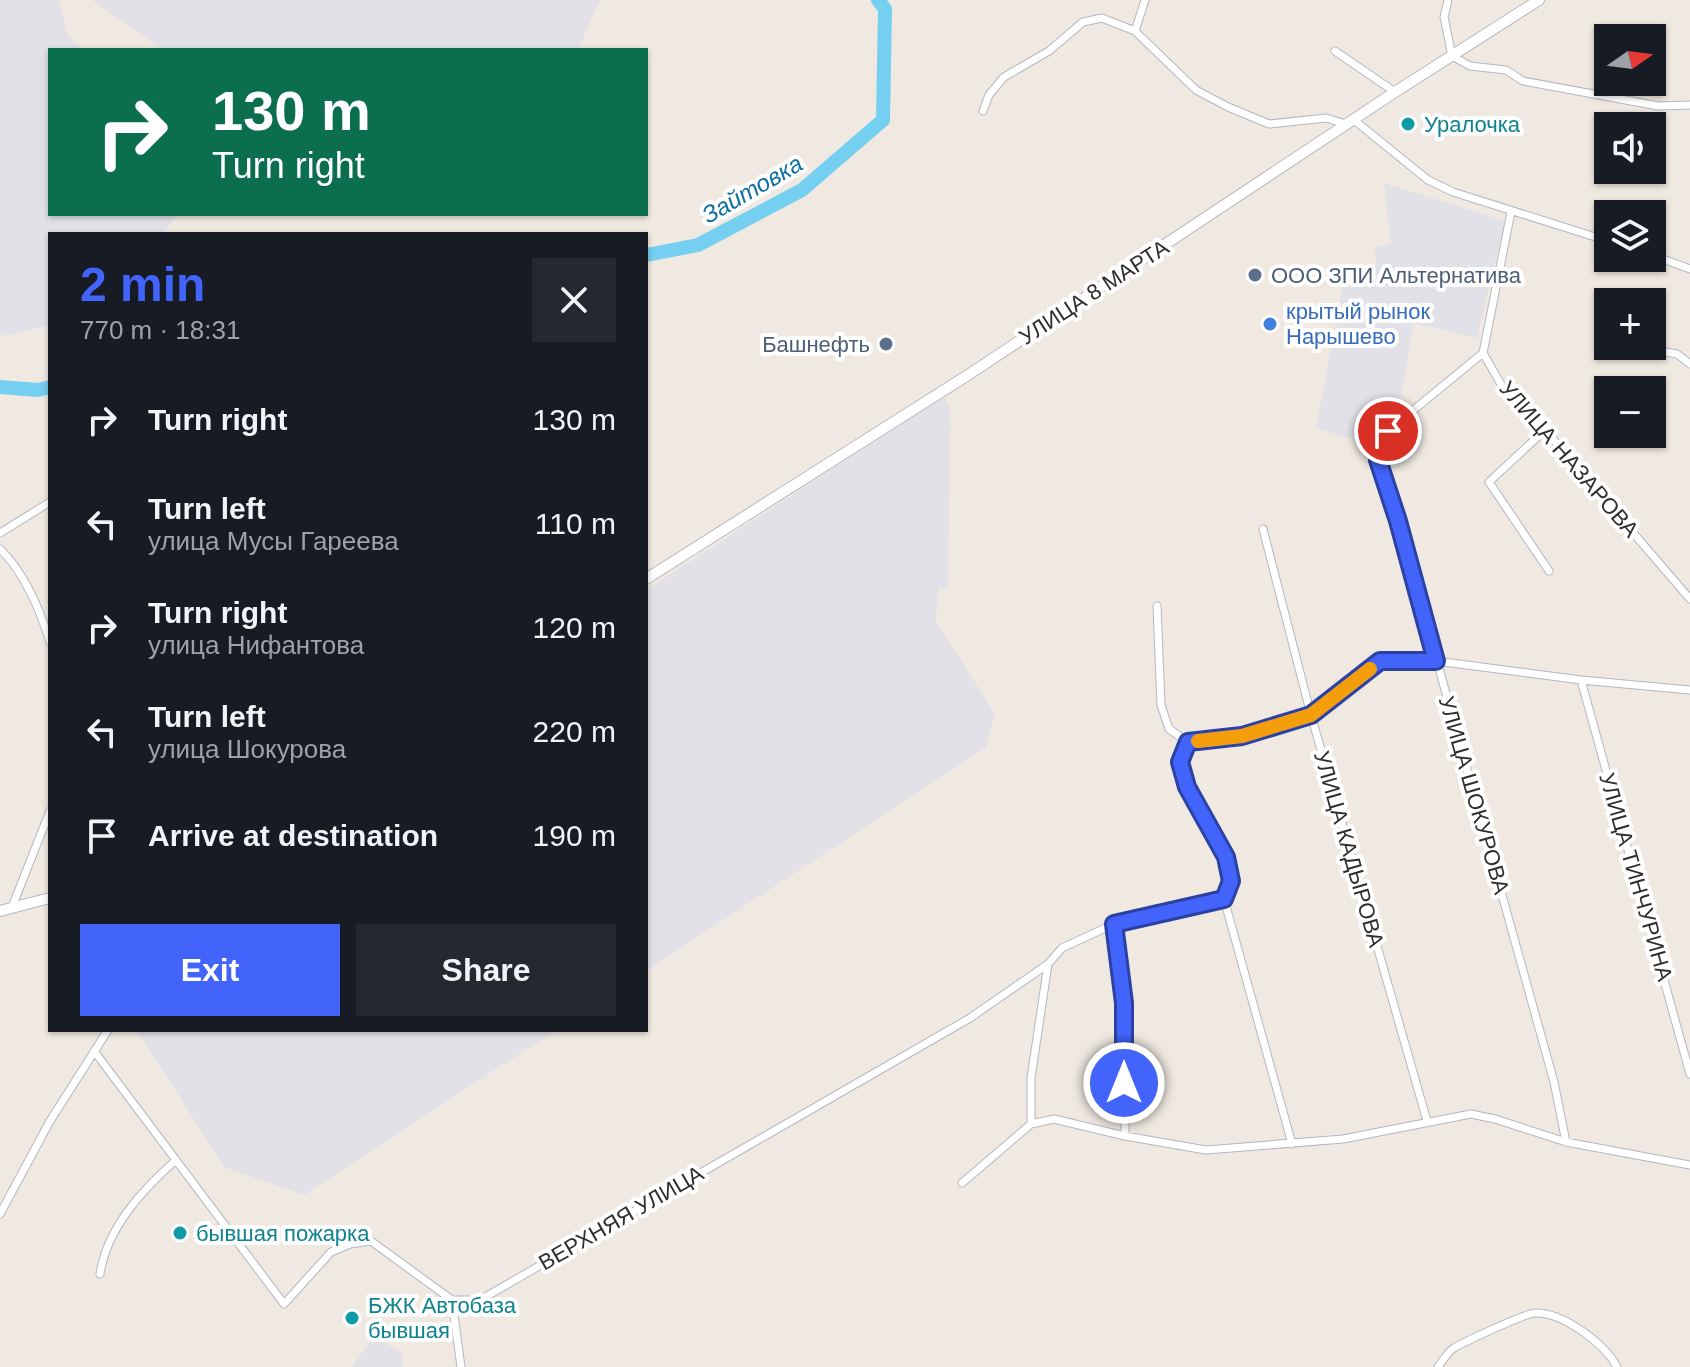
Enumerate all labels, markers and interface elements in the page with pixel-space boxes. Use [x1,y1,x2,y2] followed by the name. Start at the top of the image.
[1594,24,1666,96] north arrow
[1594,24,1666,448] map controls
[212,79,371,142] text: 130 m
[80,80,184,184] icon: right
[1424,112,1521,137] place label: Уралочка
[1594,112,1666,184] button: sound
[1399,115,1417,133] marker: Уралочка
[212,145,365,186] text: Turn right
[697,149,807,229] water label: Зайтовка
[1594,200,1666,272] button: layers
[1015,234,1174,350] street label: УЛИЦА 8 МАРТА
[80,258,205,311] text: 2 min
[532,258,616,342] button: close
[1271,263,1522,288] place label: ООО ЗПИ Альтернатива
[1246,266,1264,284] marker: ООО ЗПИ Альтернатива
[1594,288,1666,360] button: +
[1286,299,1430,349] place label: крытый рынок Нарышево
[80,315,240,345] text: 770 m · 18:31
[1261,315,1279,333] marker: крытый рынок Нарышево
[762,332,870,357] place label: Башнефть
[877,335,895,353] marker: Башнефть
[1494,376,1644,542] street label: УЛИЦА НАЗАРОВА
[1594,376,1666,448] button: −
[1354,397,1422,465] pin
[80,398,124,442] icon: right
[148,403,287,436] text: Turn right
[533,403,616,436] text: 130 m
[1366,409,1410,453] icon: arrive
[148,492,266,525] text: Turn left
[80,502,124,546] icon: left
[535,507,616,540] text: 110 m
[148,526,399,556] text: улица Мусы Гареева
[148,596,287,629] text: Turn right
[80,606,124,650] icon: right
[533,611,616,644] text: 120 m
[148,630,364,660] text: улица Нифантова
[1434,693,1514,897] street label: УЛИЦА ШОКУРОВА
[148,700,266,733] text: Turn left
[80,710,124,754] icon: left
[533,715,616,748] text: 220 m
[148,734,346,764] text: улица Шокурова
[1309,748,1389,950] street label: УЛИЦА КАДЫРОВА
[1594,770,1678,984] street label: УЛИЦА ТИНЧУРИНА
[80,814,124,858] icon: arrive
[148,819,438,852] text: Arrive at destination
[533,819,616,852] text: 190 m
[80,924,340,1016] button: Exit
[356,924,616,1016] button: Share
[1082,1041,1166,1125] position arrow
[534,1161,708,1275] street label: ВЕРХНЯЯ УЛИЦА
[196,1221,370,1246] place label: бывшая пожарка
[171,1224,189,1242] marker: бывшая пожарка
[368,1293,517,1343] place label: БЖК Автобаза бывшая
[343,1309,361,1327] marker: БЖК Автобаза бывшая

